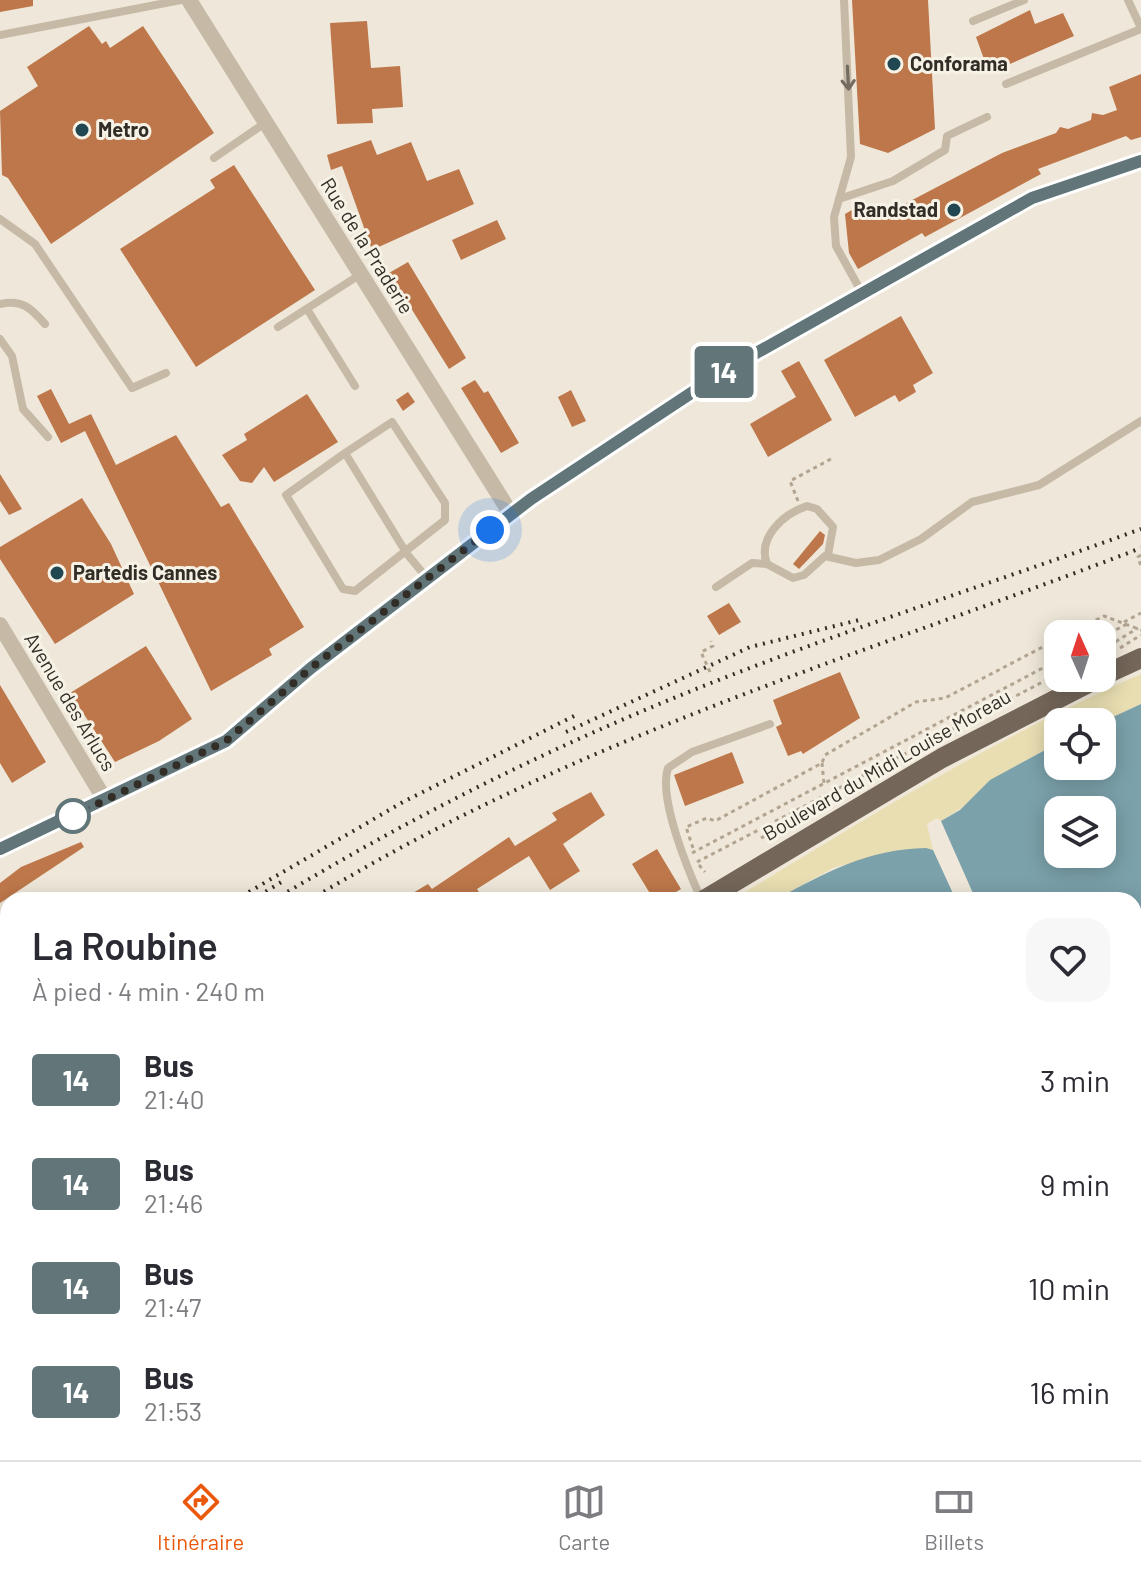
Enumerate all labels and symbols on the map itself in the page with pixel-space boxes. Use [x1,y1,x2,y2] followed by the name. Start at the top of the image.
[910,51,1008,75] place label: Conforama
[885,55,903,73] marker: Conforama
[840,64,855,91] one-way arrow
[98,117,149,141] place label: Metro
[73,121,91,139] marker: Metro
[316,173,419,318] street label: Rue de la Praderie
[853,197,938,221] place label: Randstad
[945,201,963,219] marker: Randstad
[688,346,760,398] line badge: 14
[470,510,510,550] your location
[73,560,217,584] place label: Partedis Cannes
[48,564,66,582] marker: Partedis Cannes
[1044,620,1116,692] north arrow
[20,628,122,775] street label: Avenue des Arlucs
[758,683,1015,845] street label: Boulevard du Midi Louise Moreau
[56,799,90,833] unlabelled marker

